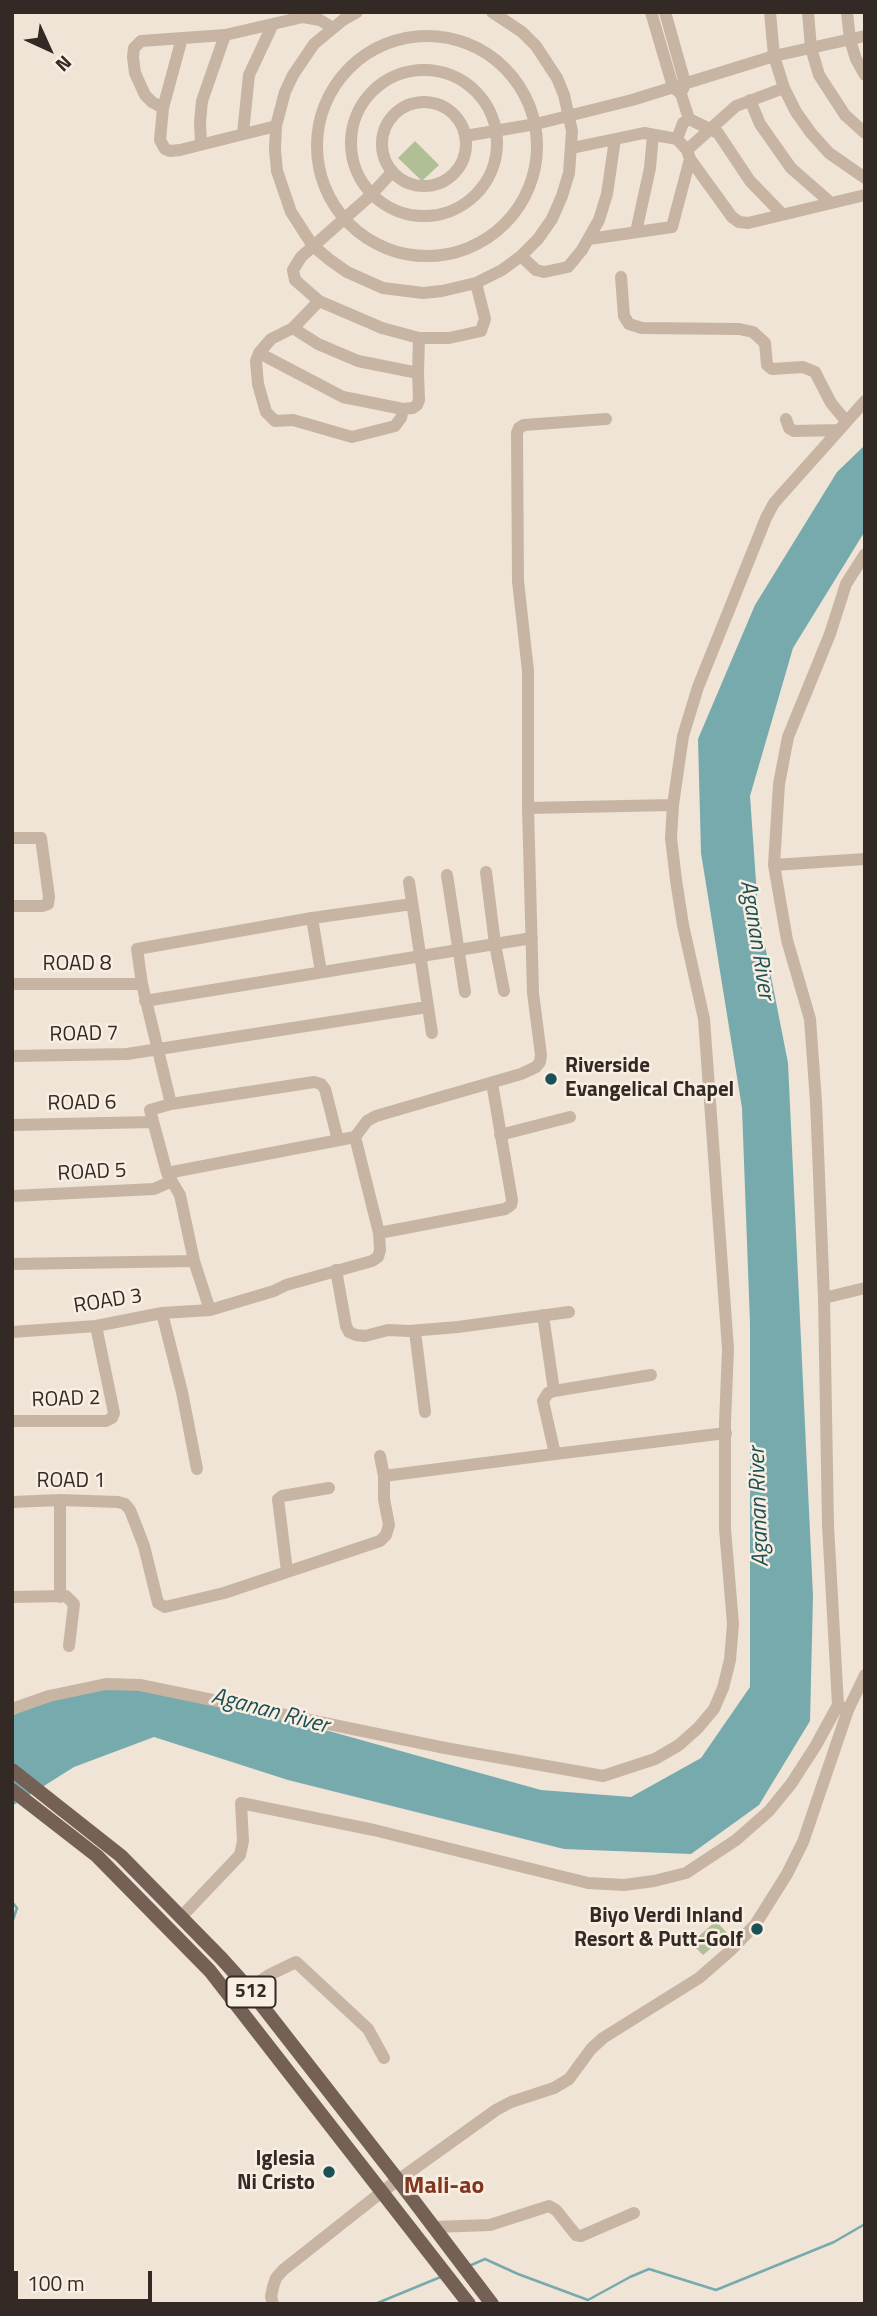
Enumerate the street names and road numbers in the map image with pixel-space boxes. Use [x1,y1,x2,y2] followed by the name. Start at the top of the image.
[43,952,111,978] street label: ROAD 8
[49,1022,119,1048] street label: ROAD 7
[47,1091,117,1117] street label: ROAD 6
[57,1159,127,1187] street label: ROAD 5
[72,1284,144,1320] street label: ROAD 3
[31,1386,101,1414] street label: ROAD 2
[37,1469,105,1495] street label: ROAD 1
[226,1976,276,2008] road number: 512

